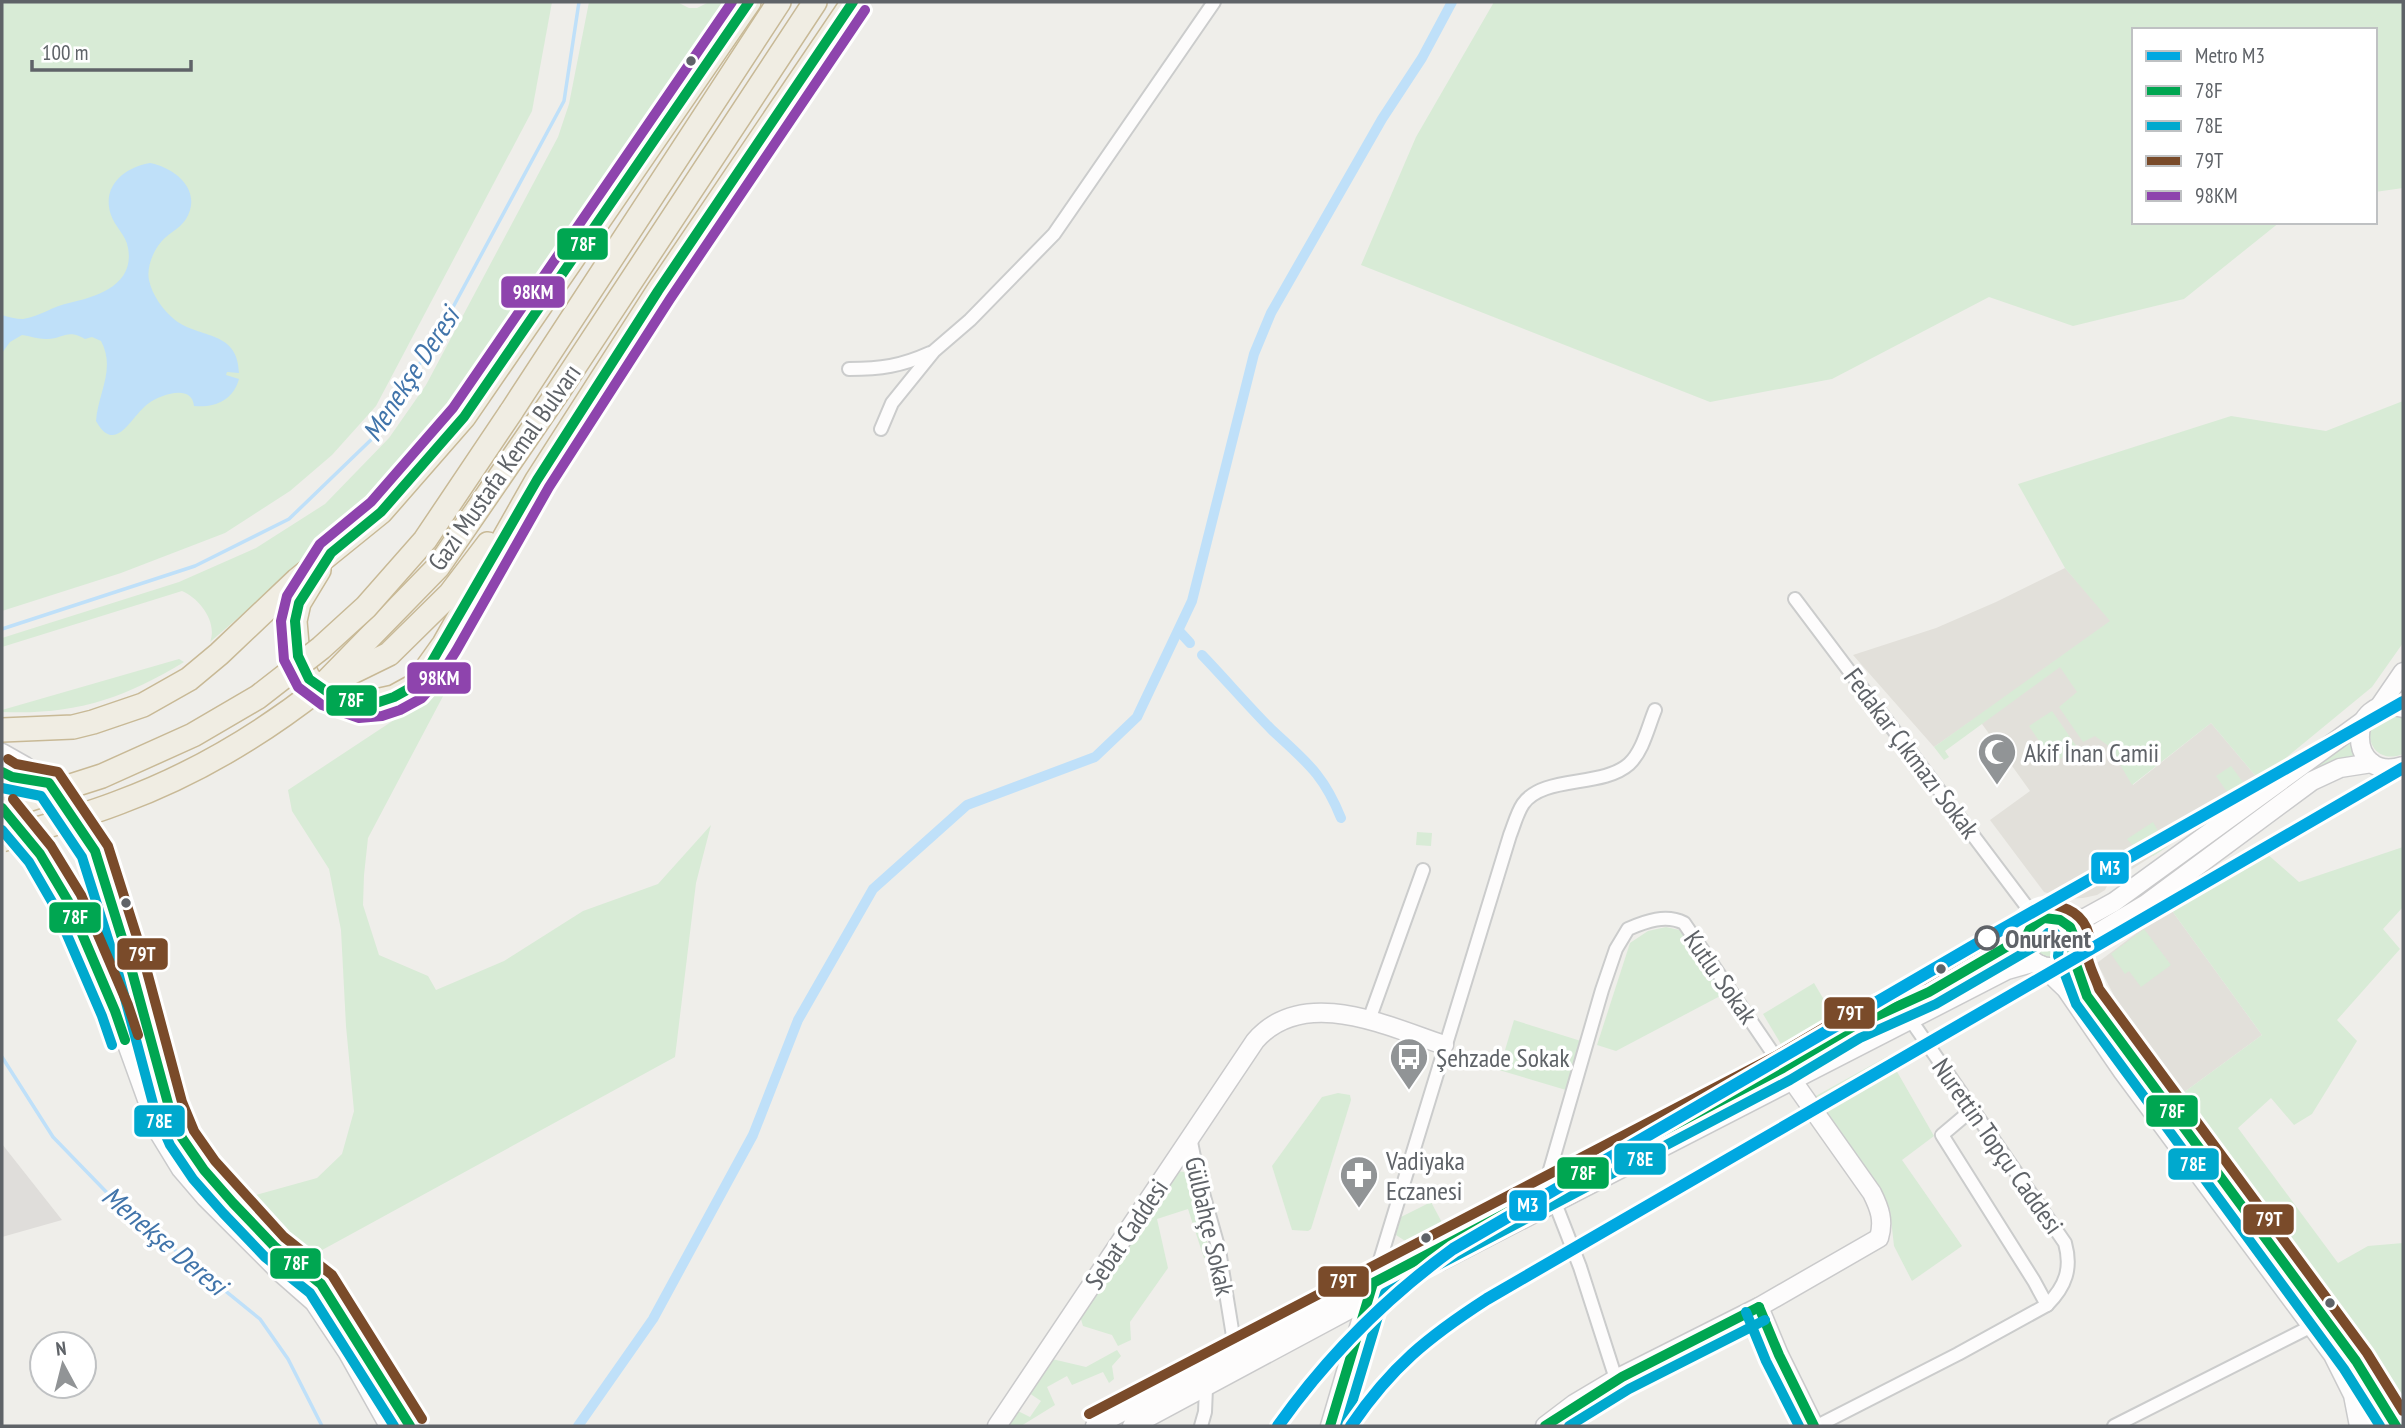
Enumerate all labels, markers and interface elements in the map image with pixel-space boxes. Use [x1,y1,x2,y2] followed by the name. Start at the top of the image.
[32,28,191,72] scale bar
[2132,28,2377,224] legend
[42,39,88,66] text: 100 m
[2195,42,2265,69] text: Metro M3
[684,54,698,68] unlabelled marker
[2195,77,2223,104] text: 78F
[2195,112,2223,139] text: 78E
[2195,147,2224,174] text: 79T
[2195,182,2238,209] text: 98KM
[556,227,609,261] line badge: 78F
[570,232,596,256] text: 78F
[500,275,566,309] line badge: 98KM
[513,280,553,304] text: 98KM
[353,297,469,448] water label: Menekşe Deresi
[420,357,588,577] street label: Gazi Mustafa Kemal Bulvarı
[406,661,472,695] line badge: 98KM
[1837,661,1987,845] street label: Fedakar Çıkmazı Sokak
[419,666,459,690] text: 98KM
[325,684,378,717] line badge: 78F
[338,688,364,712] text: 78F
[1976,731,2018,786] mosque icon: Akif İnan Camii
[2024,736,2159,769] place label: Akif İnan Camii
[2090,851,2130,885] line badge: M3
[2099,856,2121,880] text: M3
[119,896,133,910] unlabelled marker
[48,901,102,934] line badge: 78F
[62,905,88,929] text: 78F
[2005,922,2092,955] place label: Onurkent
[1677,924,1765,1030] street label: Kutlu Sokak
[1975,926,1999,950] marker: Onurkent
[116,937,169,971] line badge: 79T
[128,942,156,966] text: 79T
[1934,962,1948,976] unlabelled marker
[1823,996,1876,1030] line badge: 79T
[1836,1001,1864,1025] text: 79T
[1388,1036,1430,1091] bus stop icon: Şehzade Sokak
[1436,1041,1570,1074] place label: Şehzade Sokak
[1925,1052,2071,1240] street label: Nurettin Topçu Caddesi
[2145,1094,2199,1128] line badge: 78F
[2159,1099,2185,1123] text: 78F
[133,1104,186,1138] line badge: 78E
[146,1109,172,1133] text: 78E
[1613,1142,1667,1176] line badge: 78E
[1385,1144,1465,1207] place label: Vadiyaka Eczanesi
[1627,1147,1653,1171] text: 78E
[2167,1147,2220,1181] line badge: 78E
[2180,1152,2206,1176] text: 78E
[1178,1153,1242,1299] street label: Gülbahçe Sokak
[1338,1154,1380,1209] pharmacy icon: Vadiyaka Eczanesi
[1556,1156,1610,1190] line badge: 78F
[1570,1161,1596,1185] text: 78F
[1077,1173,1175,1295] street label: Sebat Caddesi
[95,1177,238,1306] water label: Menekşe Deresi
[1508,1189,1548,1222] line badge: M3
[1517,1193,1539,1217] text: M3
[2242,1203,2295,1236] line badge: 79T
[2255,1207,2283,1231] text: 79T
[1419,1231,1433,1245] unlabelled marker
[269,1247,322,1280] line badge: 78F
[283,1251,309,1275] text: 78F
[1317,1265,1370,1298] line badge: 79T
[1329,1269,1357,1293] text: 79T
[2323,1296,2337,1310] unlabelled marker
[28,1330,98,1400] north arrow
[54,1336,67,1361] text: N

